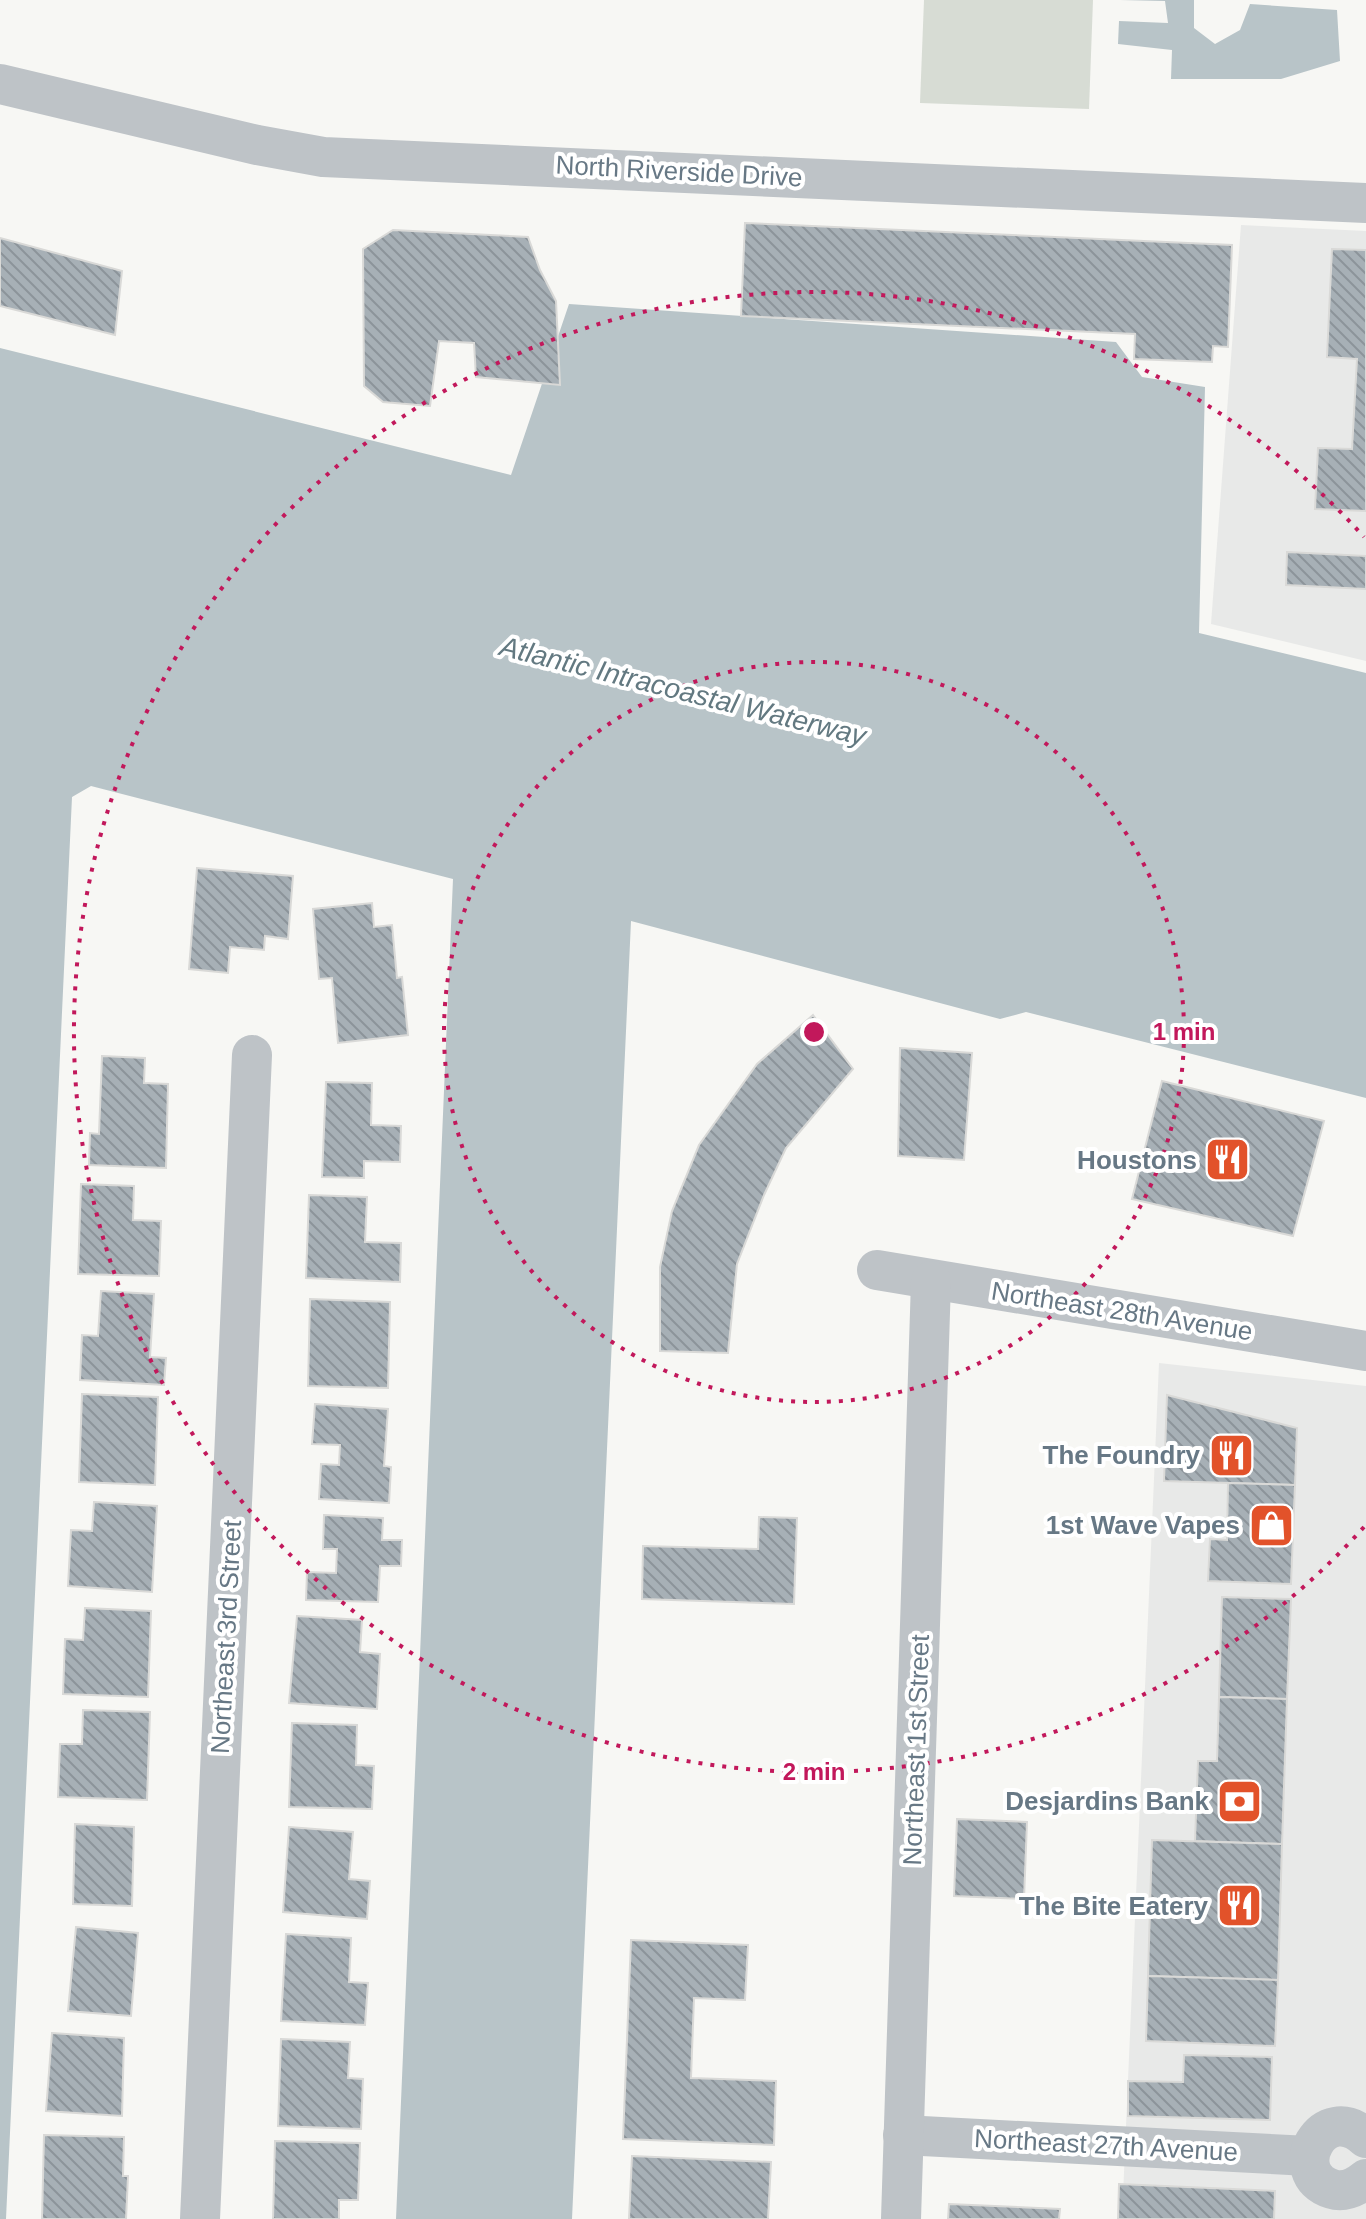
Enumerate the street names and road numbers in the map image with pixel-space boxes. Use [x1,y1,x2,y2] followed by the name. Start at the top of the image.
[555,150,803,192] street label: North Riverside Drive
[989,1276,1255,1346] street label: Northeast 28th Avenue
[205,1519,247,1755] street label: Northeast 3rd Street
[897,1633,935,1866] street label: Northeast 1st Street
[973,2123,1239,2167] street label: Northeast 27th Avenue

